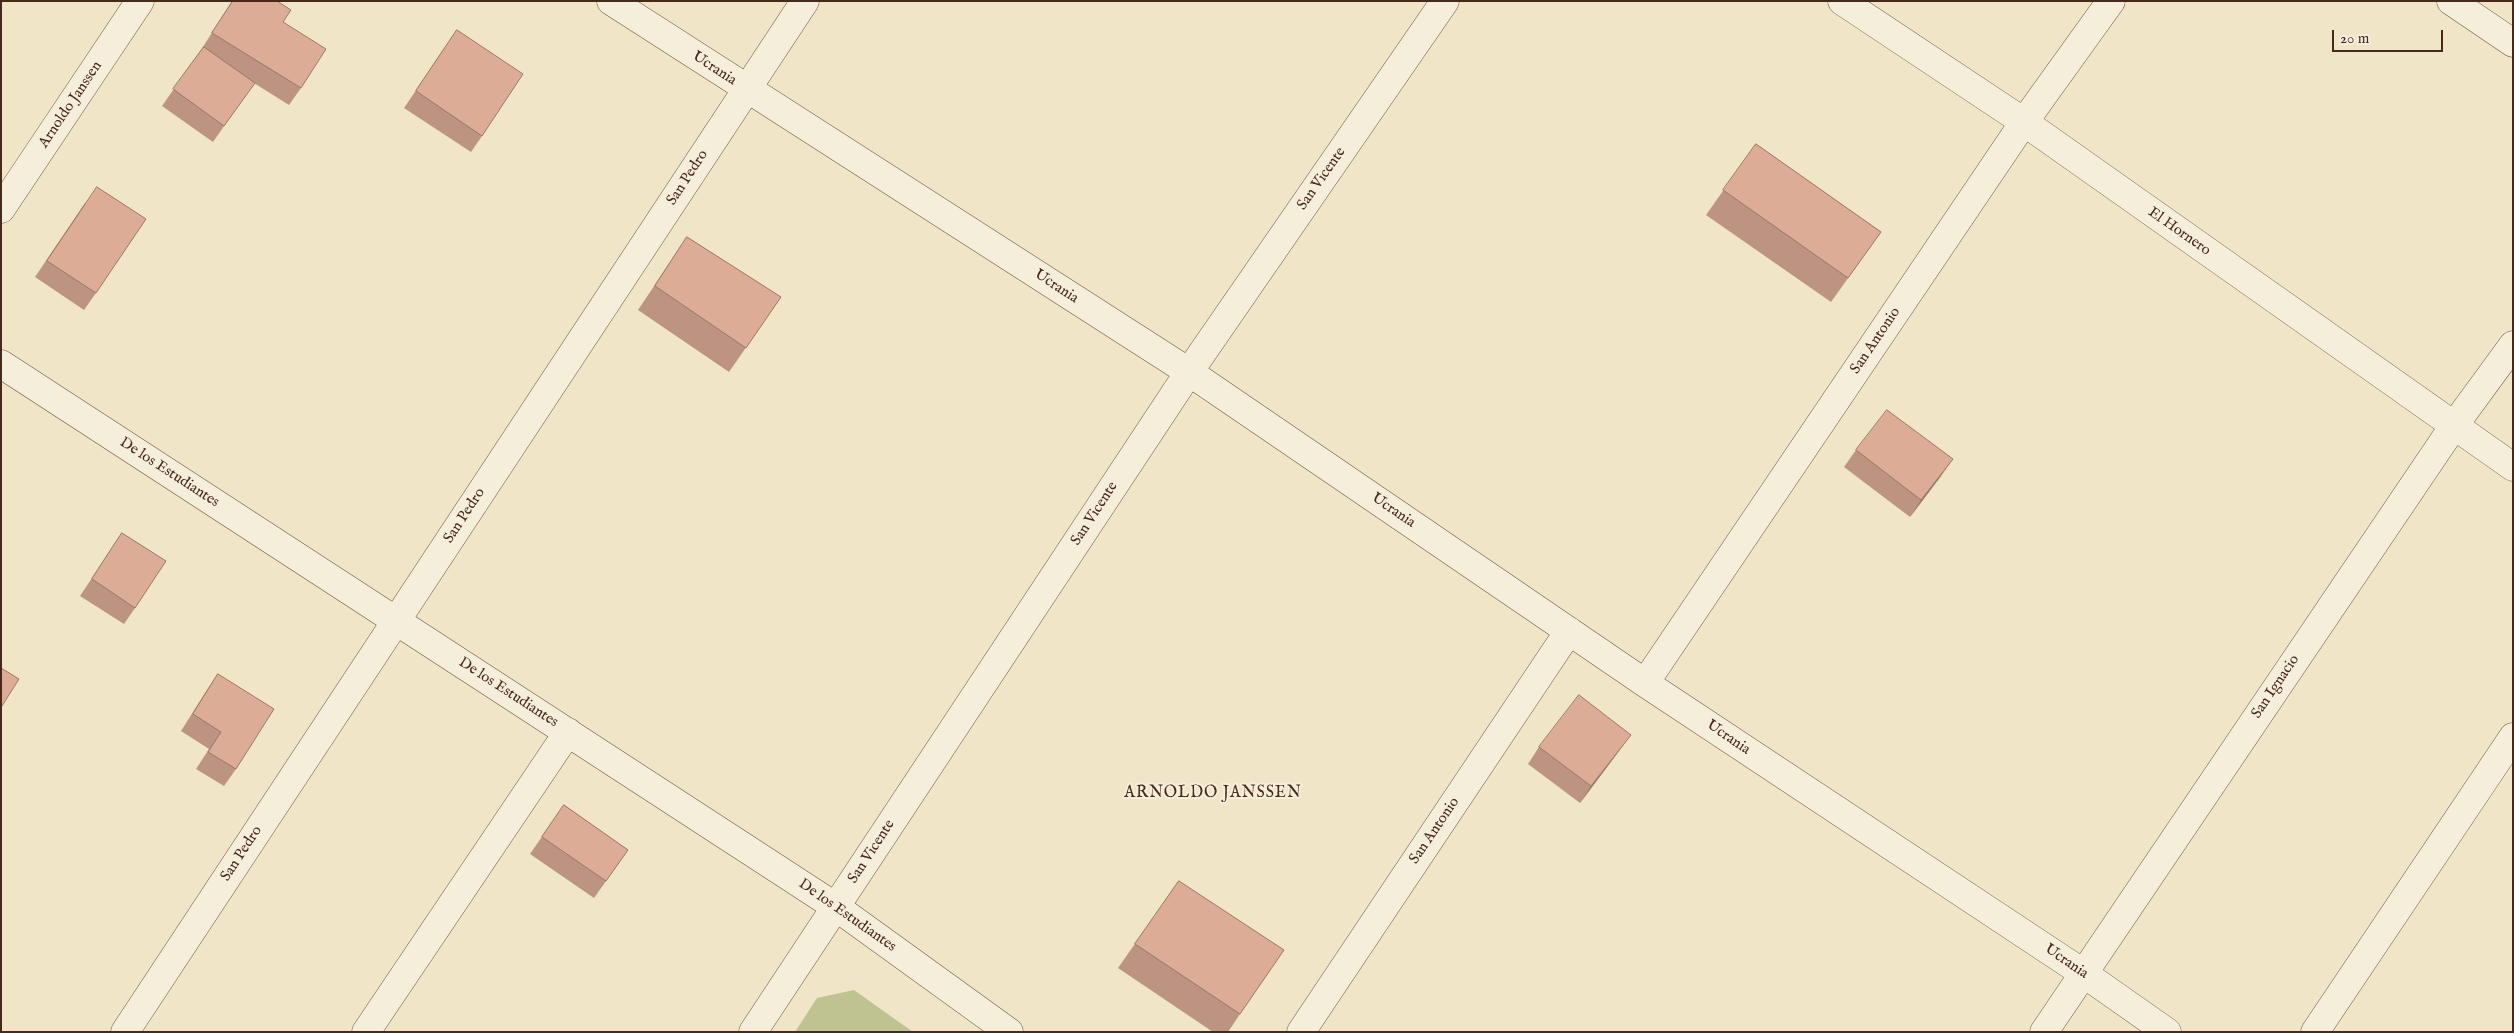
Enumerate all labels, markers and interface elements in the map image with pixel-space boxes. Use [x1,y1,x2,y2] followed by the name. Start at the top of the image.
[2334,20,2445,52] scale bar
[2340,29,2369,48] text: 20 m
[688,48,740,90] street label: Ucrania
[35,58,107,152] street label: Arnoldo Janssen
[1294,144,1350,214] street label: San Vicente
[663,147,713,209] street label: San Pedro
[2144,204,2214,260] street label: El Hornero
[1030,266,1082,308] street label: Ucrania
[1847,304,1905,378] street label: San Antonio
[116,434,222,512] street label: De los Estudiantes
[1068,479,1122,549] street label: San Vicente
[440,485,490,547] street label: San Pedro
[1368,490,1418,532] street label: Ucrania
[2248,652,2304,722] street label: San Ignacio
[455,654,561,732] street label: De los Estudiantes
[1703,717,1753,759] street label: Ucrania
[1122,784,1304,804] district label: ARNOLDO JANSSEN
[1406,794,1464,868] street label: San Antonio
[845,817,899,887] street label: San Vicente
[217,823,267,885] street label: San Pedro
[795,876,899,956] street label: De los Estudiantes
[2041,941,2091,983] street label: Ucrania

